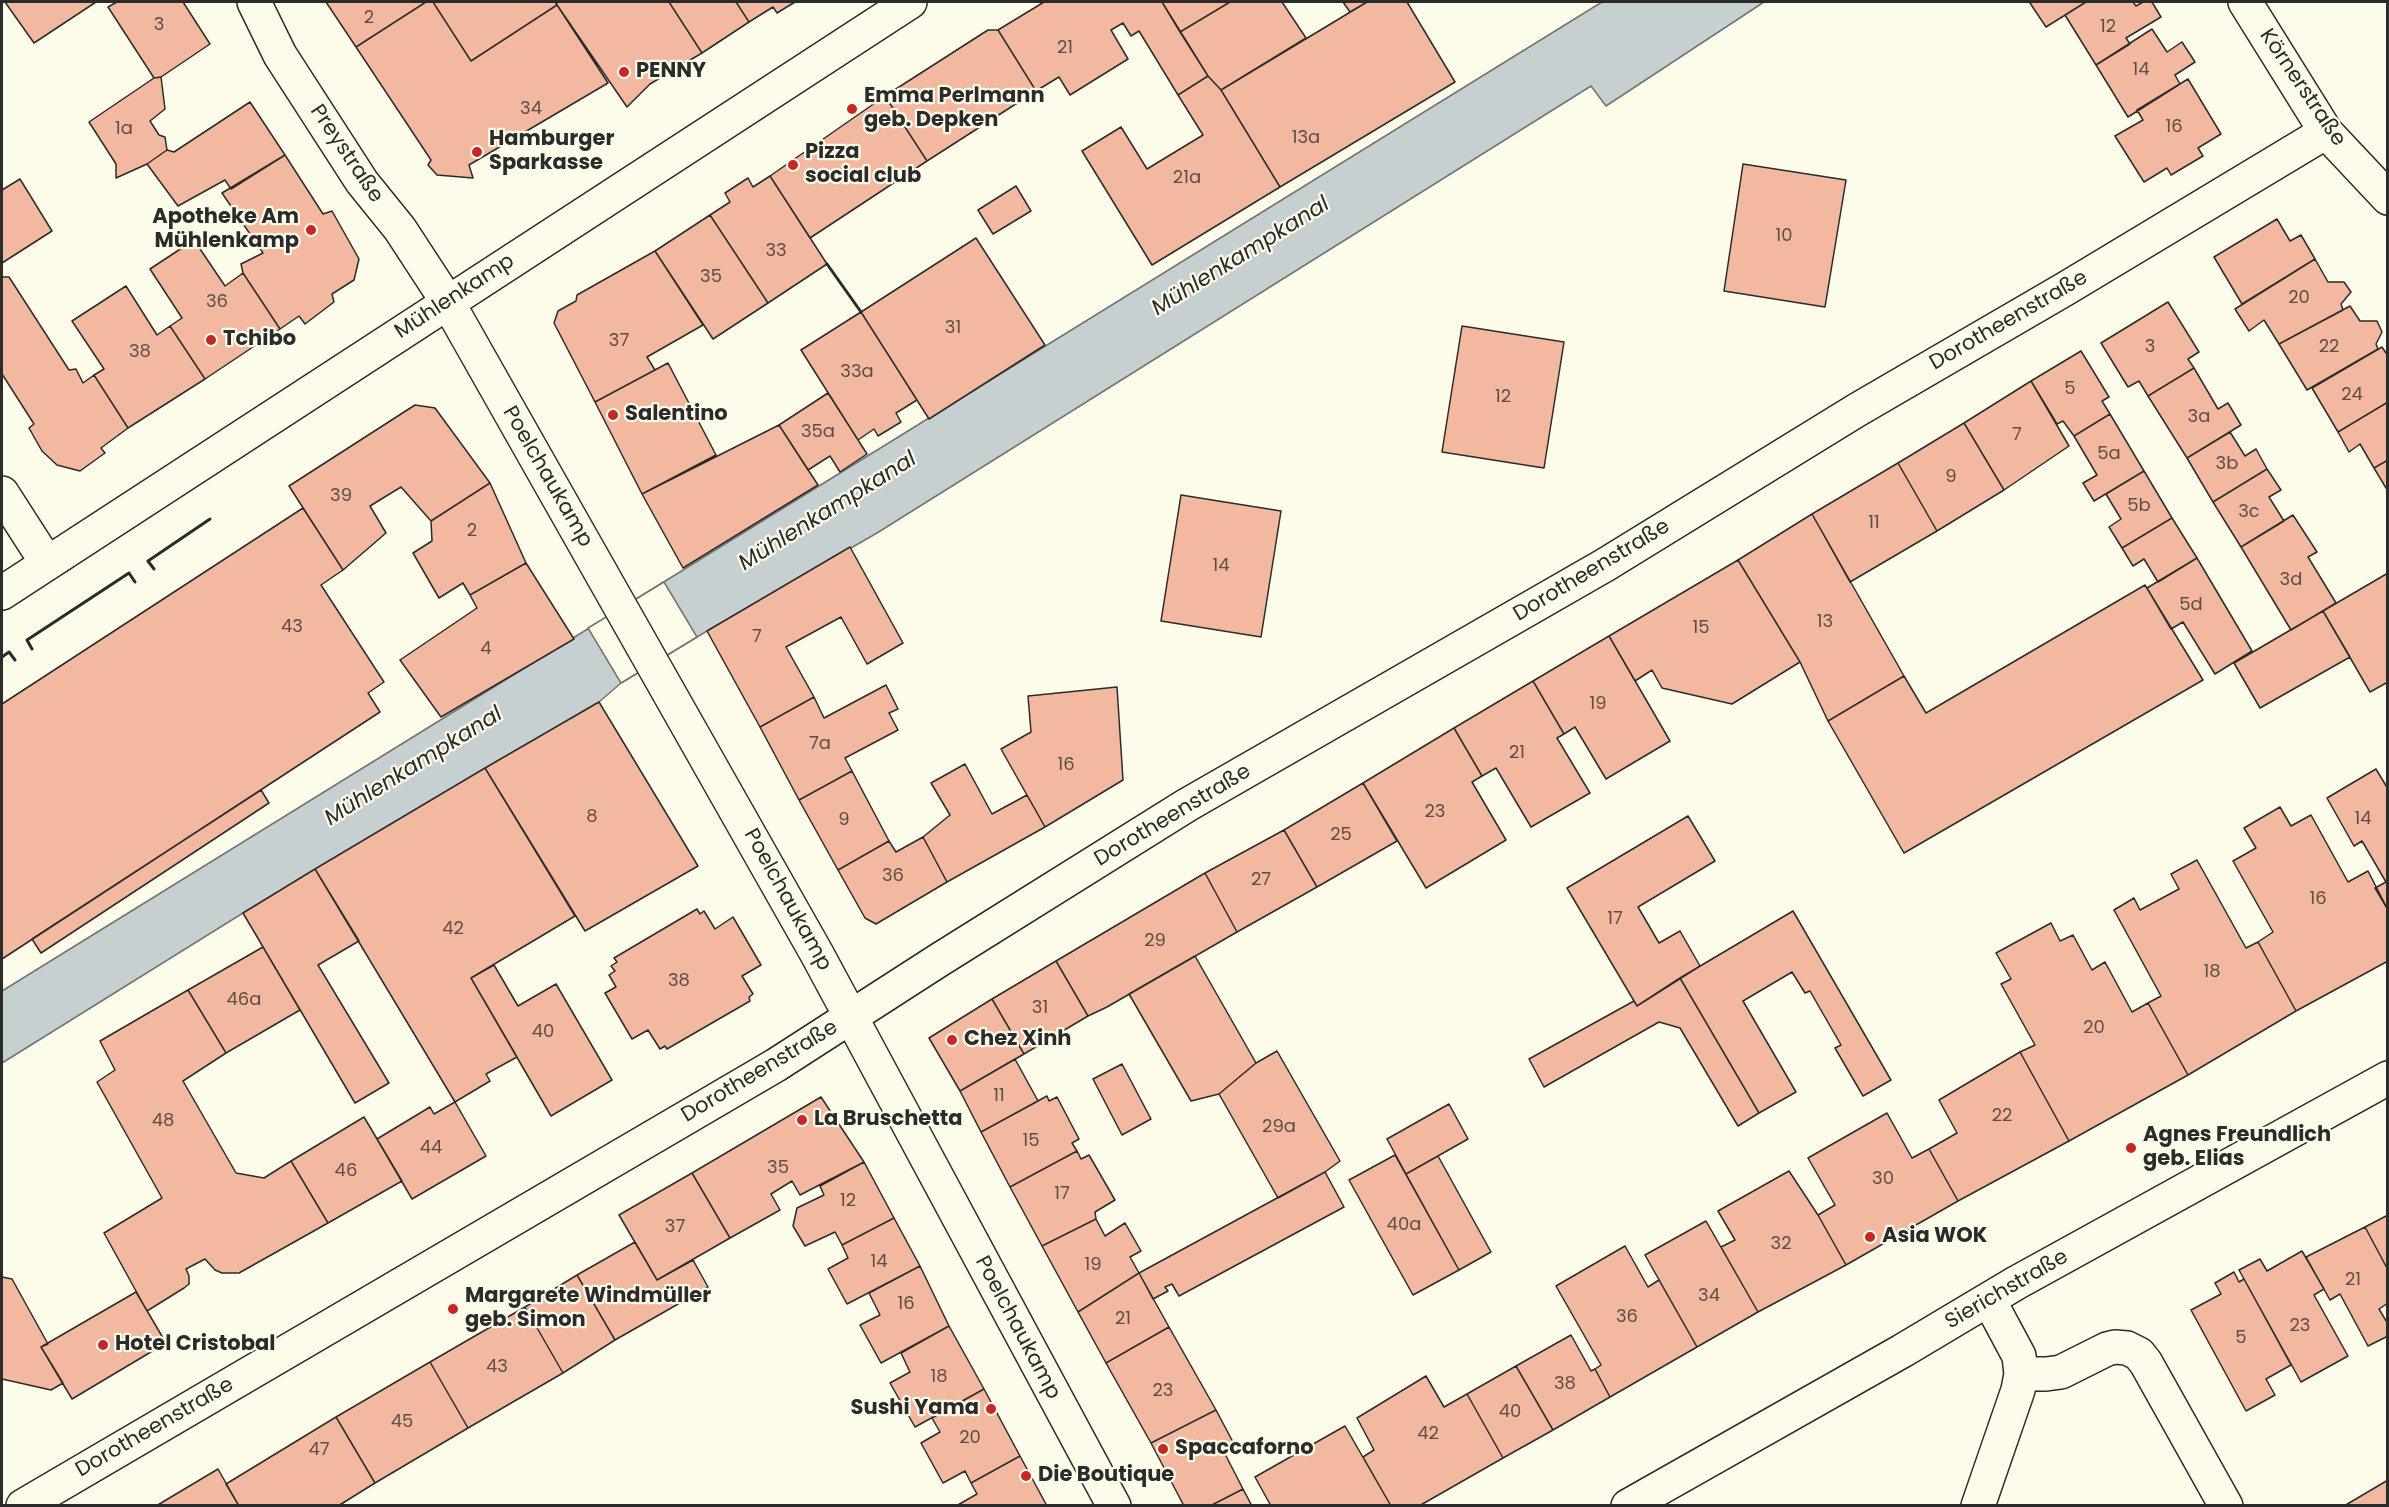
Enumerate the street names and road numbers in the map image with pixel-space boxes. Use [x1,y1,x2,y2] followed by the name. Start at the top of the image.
[2254,25,2350,151] street label: Körnerstraße
[304,100,388,208] street label: Preystraße
[391,249,519,345] street label: Mühlenkamp
[1926,266,2092,376] street label: Dorotheenstraße
[496,402,598,552] street label: Poelchaukamp
[1509,514,1675,628] street label: Dorotheenstraße
[1090,759,1256,873] street label: Dorotheenstraße
[738,825,836,975] street label: Poelchaukamp
[677,1015,843,1129] street label: Dorotheenstraße
[1941,1245,2073,1335] street label: Sierichstraße
[969,1252,1065,1404] street label: Poelchaukamp
[72,1373,238,1483] street label: Dorotheenstraße

